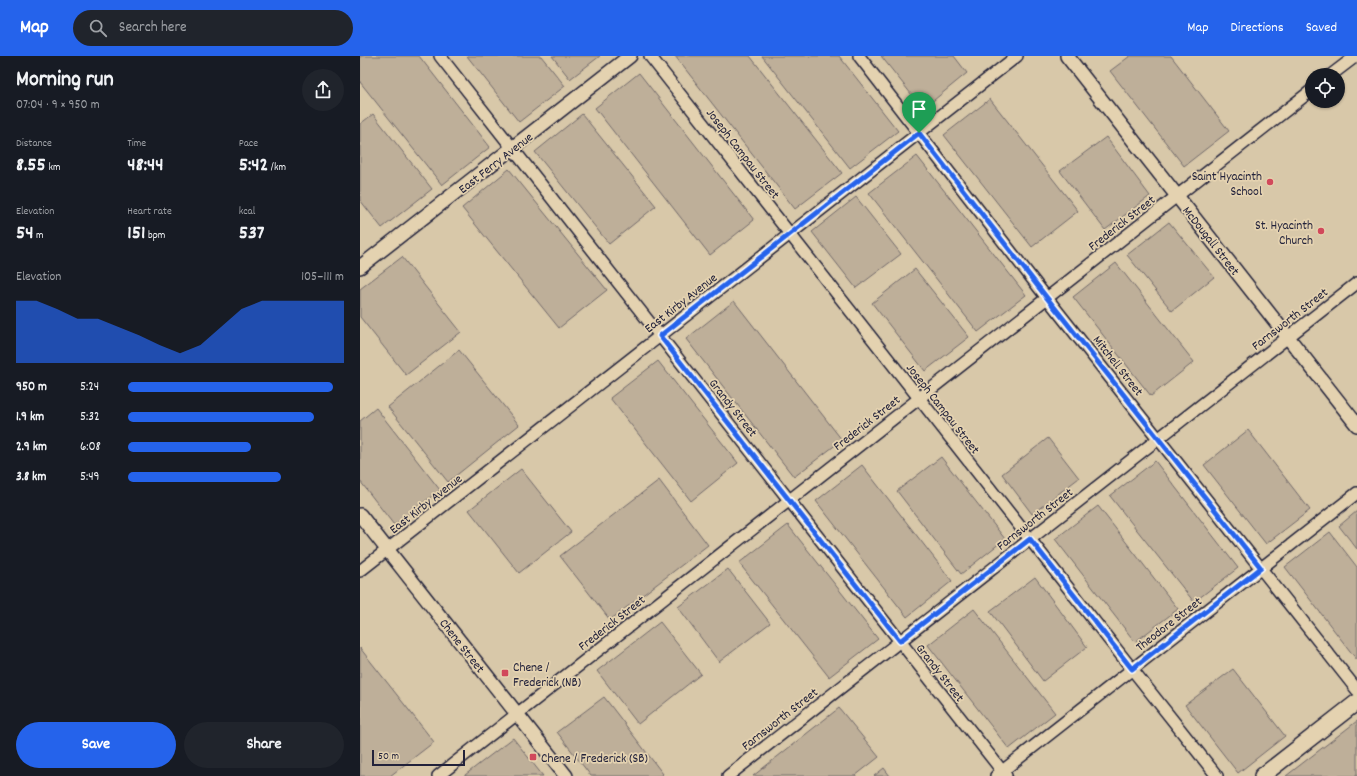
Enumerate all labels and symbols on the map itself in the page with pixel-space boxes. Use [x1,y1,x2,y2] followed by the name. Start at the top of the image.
[902,92,936,133] pin
[701,105,784,204] street label: Joseph Campau Street
[455,129,538,199] street label: East Ferry Avenue
[1192,168,1262,202] place label: Saint Hyacinth School
[1265,177,1275,187] marker: Saint Hyacinth School
[1085,192,1160,256] street label: Frederick Street
[1177,203,1243,280] street label: McDougall Street
[1255,217,1313,251] place label: St. Hyacinth Church
[1316,226,1326,236] marker: St. Hyacinth Church
[641,269,722,339] street label: East Kirby Avenue
[1248,284,1333,356] street label: Farnsworth Street
[1087,332,1147,401] street label: Mitchell Street
[901,360,984,459] street label: Joseph Campau Street
[703,375,761,442] street label: Grandy Street
[830,392,905,456] street label: Frederick Street
[386,470,467,540] street label: East Kirby Avenue
[993,484,1078,556] street label: Farnsworth Street
[575,592,650,656] street label: Frederick Street
[1132,593,1207,657] street label: Theodore Street
[434,615,488,678] street label: Chene Street
[910,640,968,707] street label: Grandy Street
[513,659,581,693] place label: Chene / Frederick (NB)
[500,668,510,678] marker: Chene / Frederick (NB)
[738,684,823,756] street label: Farnsworth Street
[372,748,465,767] scale bar
[541,750,648,769] place label: Chene / Frederick (SB)
[528,752,538,762] marker: Chene / Frederick (SB)

